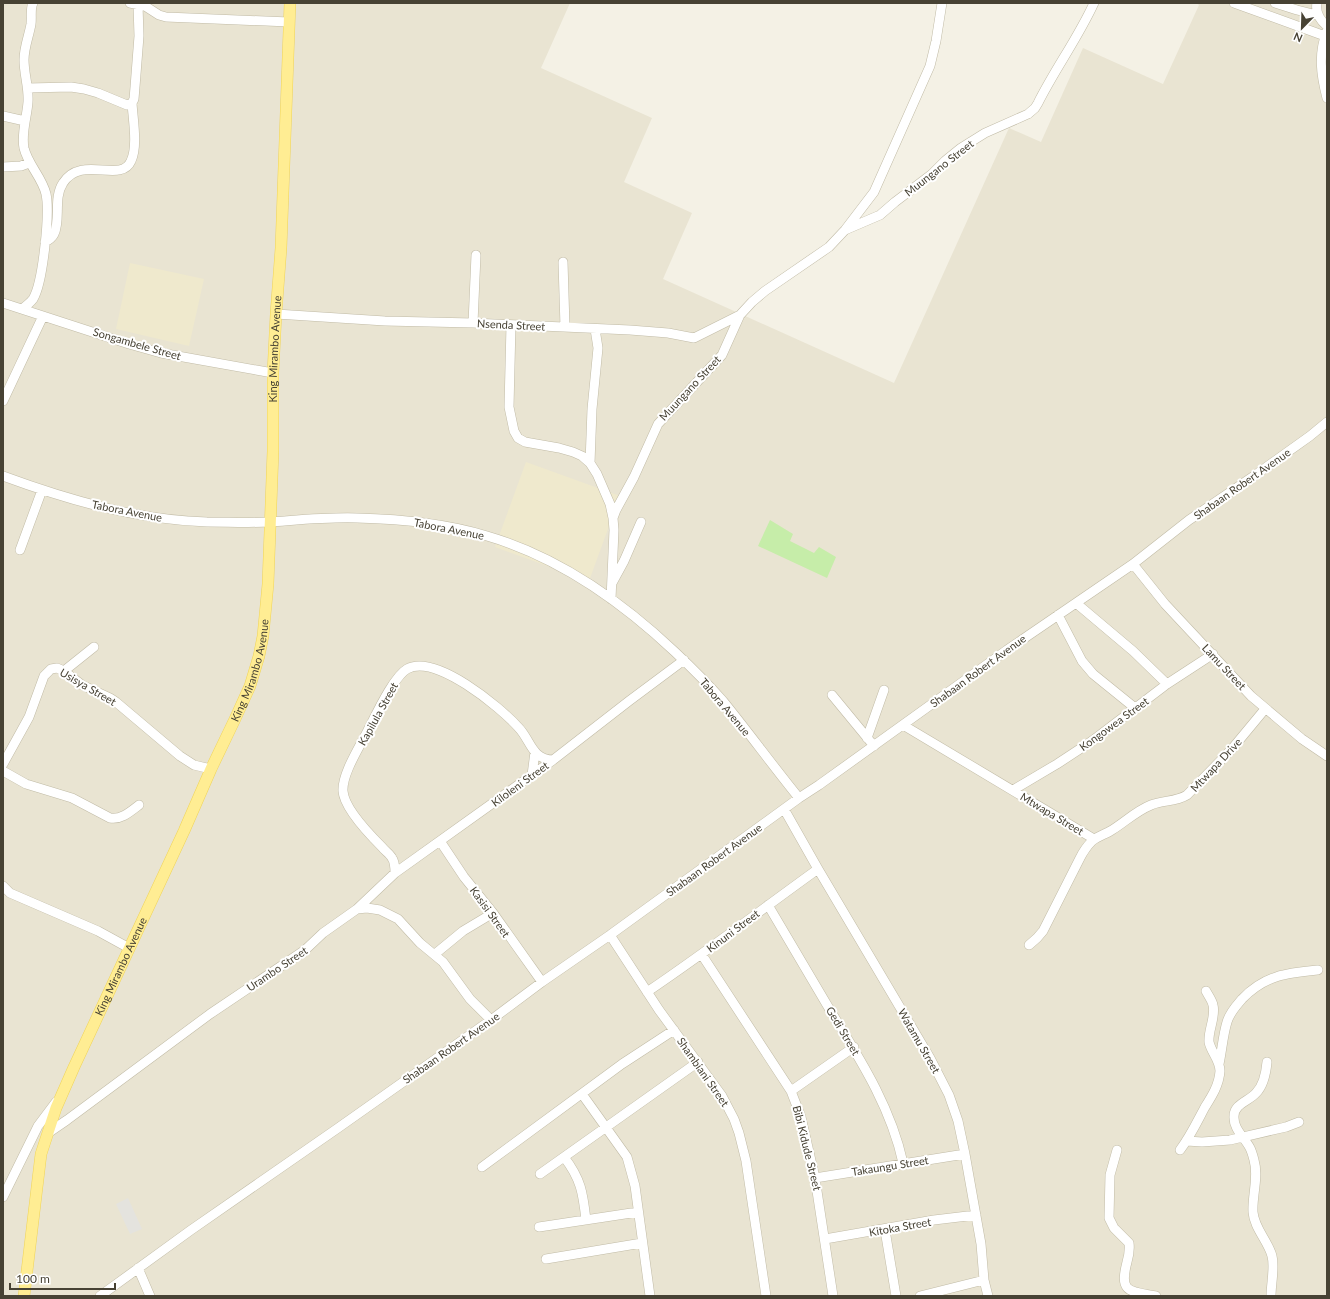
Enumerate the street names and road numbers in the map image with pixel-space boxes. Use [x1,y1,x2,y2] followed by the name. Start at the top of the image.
[902,137,976,199] street label: Muungano Street
[266,295,283,403] street label: King Mirambo Avenue
[477,316,546,333] street label: Nsenda Street
[92,325,183,362] street label: Songambele Street
[656,353,723,423] street label: Muungano Street
[1191,445,1293,522] street label: Shabaan Robert Avenue
[91,497,164,524] street label: Tabora Avenue
[413,515,486,542] street label: Tabora Avenue
[228,618,271,724] street label: King Mirambo Avenue
[927,631,1028,710] street label: Shabaan Robert Avenue
[1200,641,1249,692] street label: Lamu Street
[58,665,119,708] street label: Usisya Street
[697,675,753,738] street label: Tabora Avenue
[355,680,400,748] street label: Kapilula Street
[1076,694,1151,753] street label: Kongowea Street
[1187,735,1244,794] street label: Mtwapa Drive
[488,758,551,809] street label: Kiloleni Street
[1018,790,1086,838] street label: Mtwapa Street
[663,820,764,899] street label: Shabaan Robert Avenue
[468,884,513,940] street label: Kasisi Street
[704,906,762,955] street label: Kinuni Street
[92,915,149,1018] street label: King Mirambo Avenue
[244,943,310,994] street label: Urambo Street
[824,1004,863,1057] street label: Gedi Street
[896,1006,943,1075] street label: Watamu Street
[400,1009,502,1086] street label: Shabaan Robert Avenue
[675,1035,732,1109] street label: Shambiani Street
[791,1104,824,1192] street label: Bibi Kidude Street
[851,1153,929,1178] street label: Takaungu Street
[868,1215,932,1238] street label: Kitoka Street

